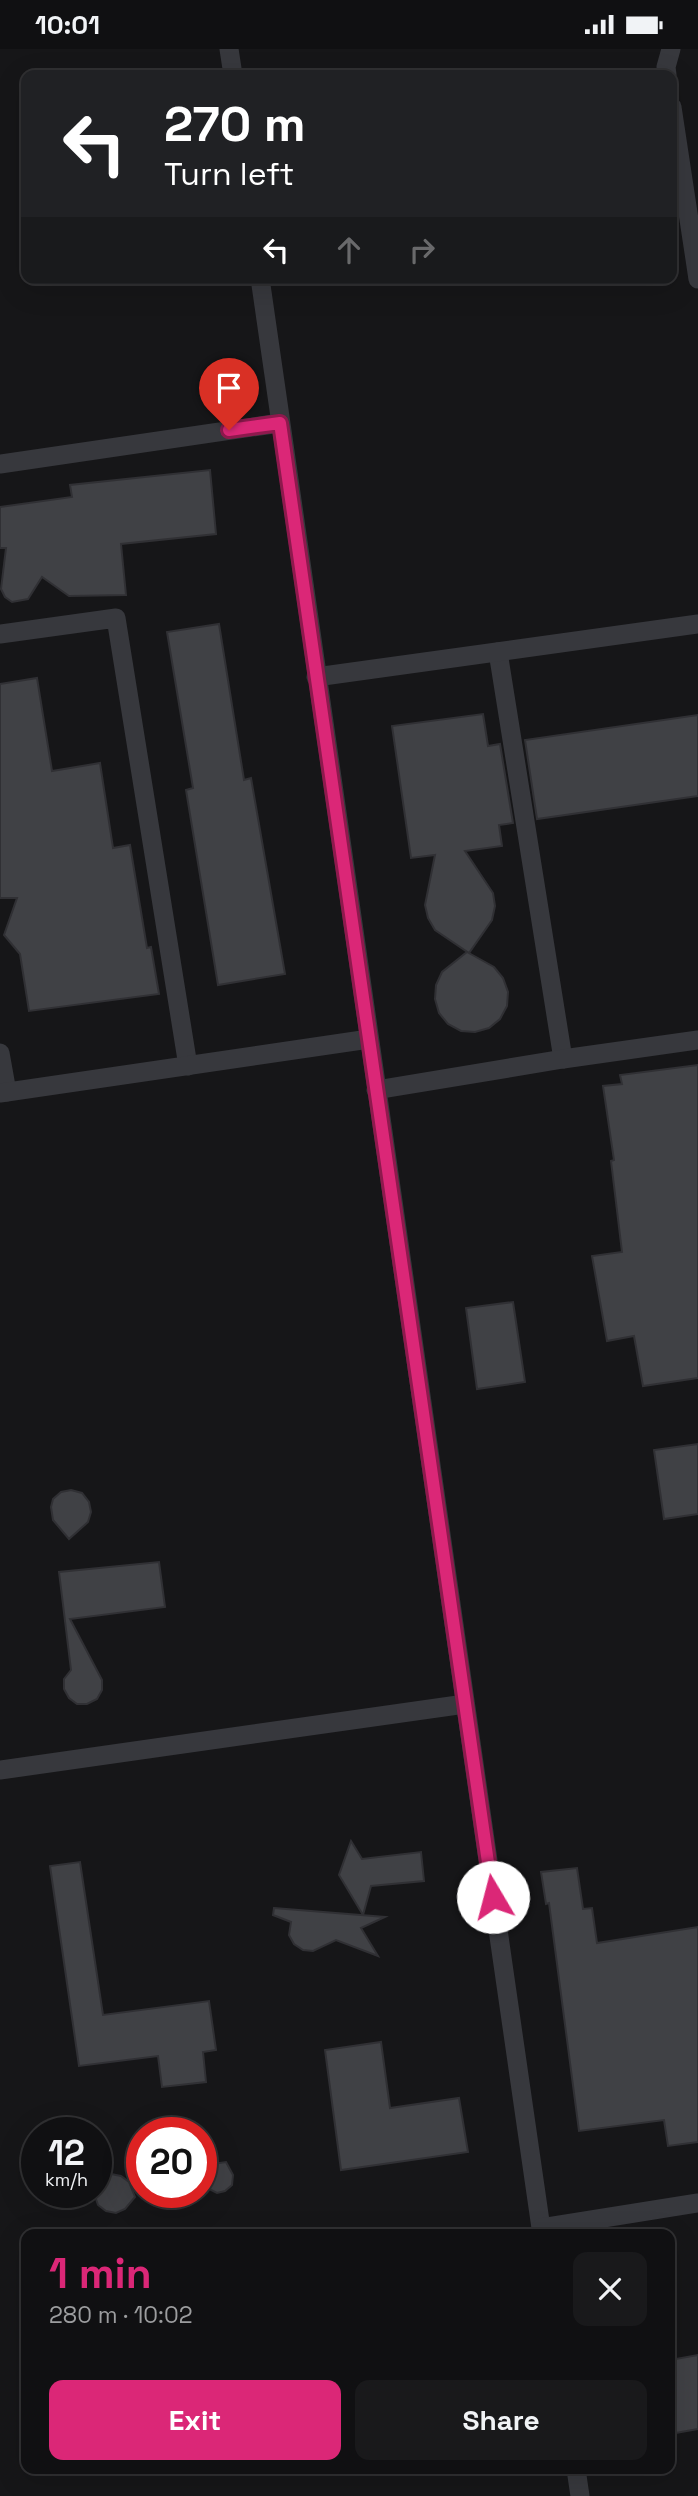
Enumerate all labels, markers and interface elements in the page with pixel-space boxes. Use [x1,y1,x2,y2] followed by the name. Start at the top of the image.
[35,8,100,42] text: 10:01
[164,93,306,155] text: 270 m
[49,98,140,189] icon: left
[164,154,294,194] text: Turn left
[257,231,295,269] icon: left
[330,231,368,269] icon: ahead
[403,231,441,269] icon: right
[199,358,259,430] pin
[210,369,248,407] icon: arrive
[456,1860,530,1934] position arrow
[126,2117,217,2208] speed limit sign: 20
[48,2131,85,2175] text: 12
[45,2168,88,2191] text: km/h
[49,2247,152,2300] text: 1 min
[573,2252,647,2326] button: close
[49,2300,193,2330] text: 280 m · 10:02
[49,2380,341,2460] button: Exit
[355,2380,647,2460] button: Share

